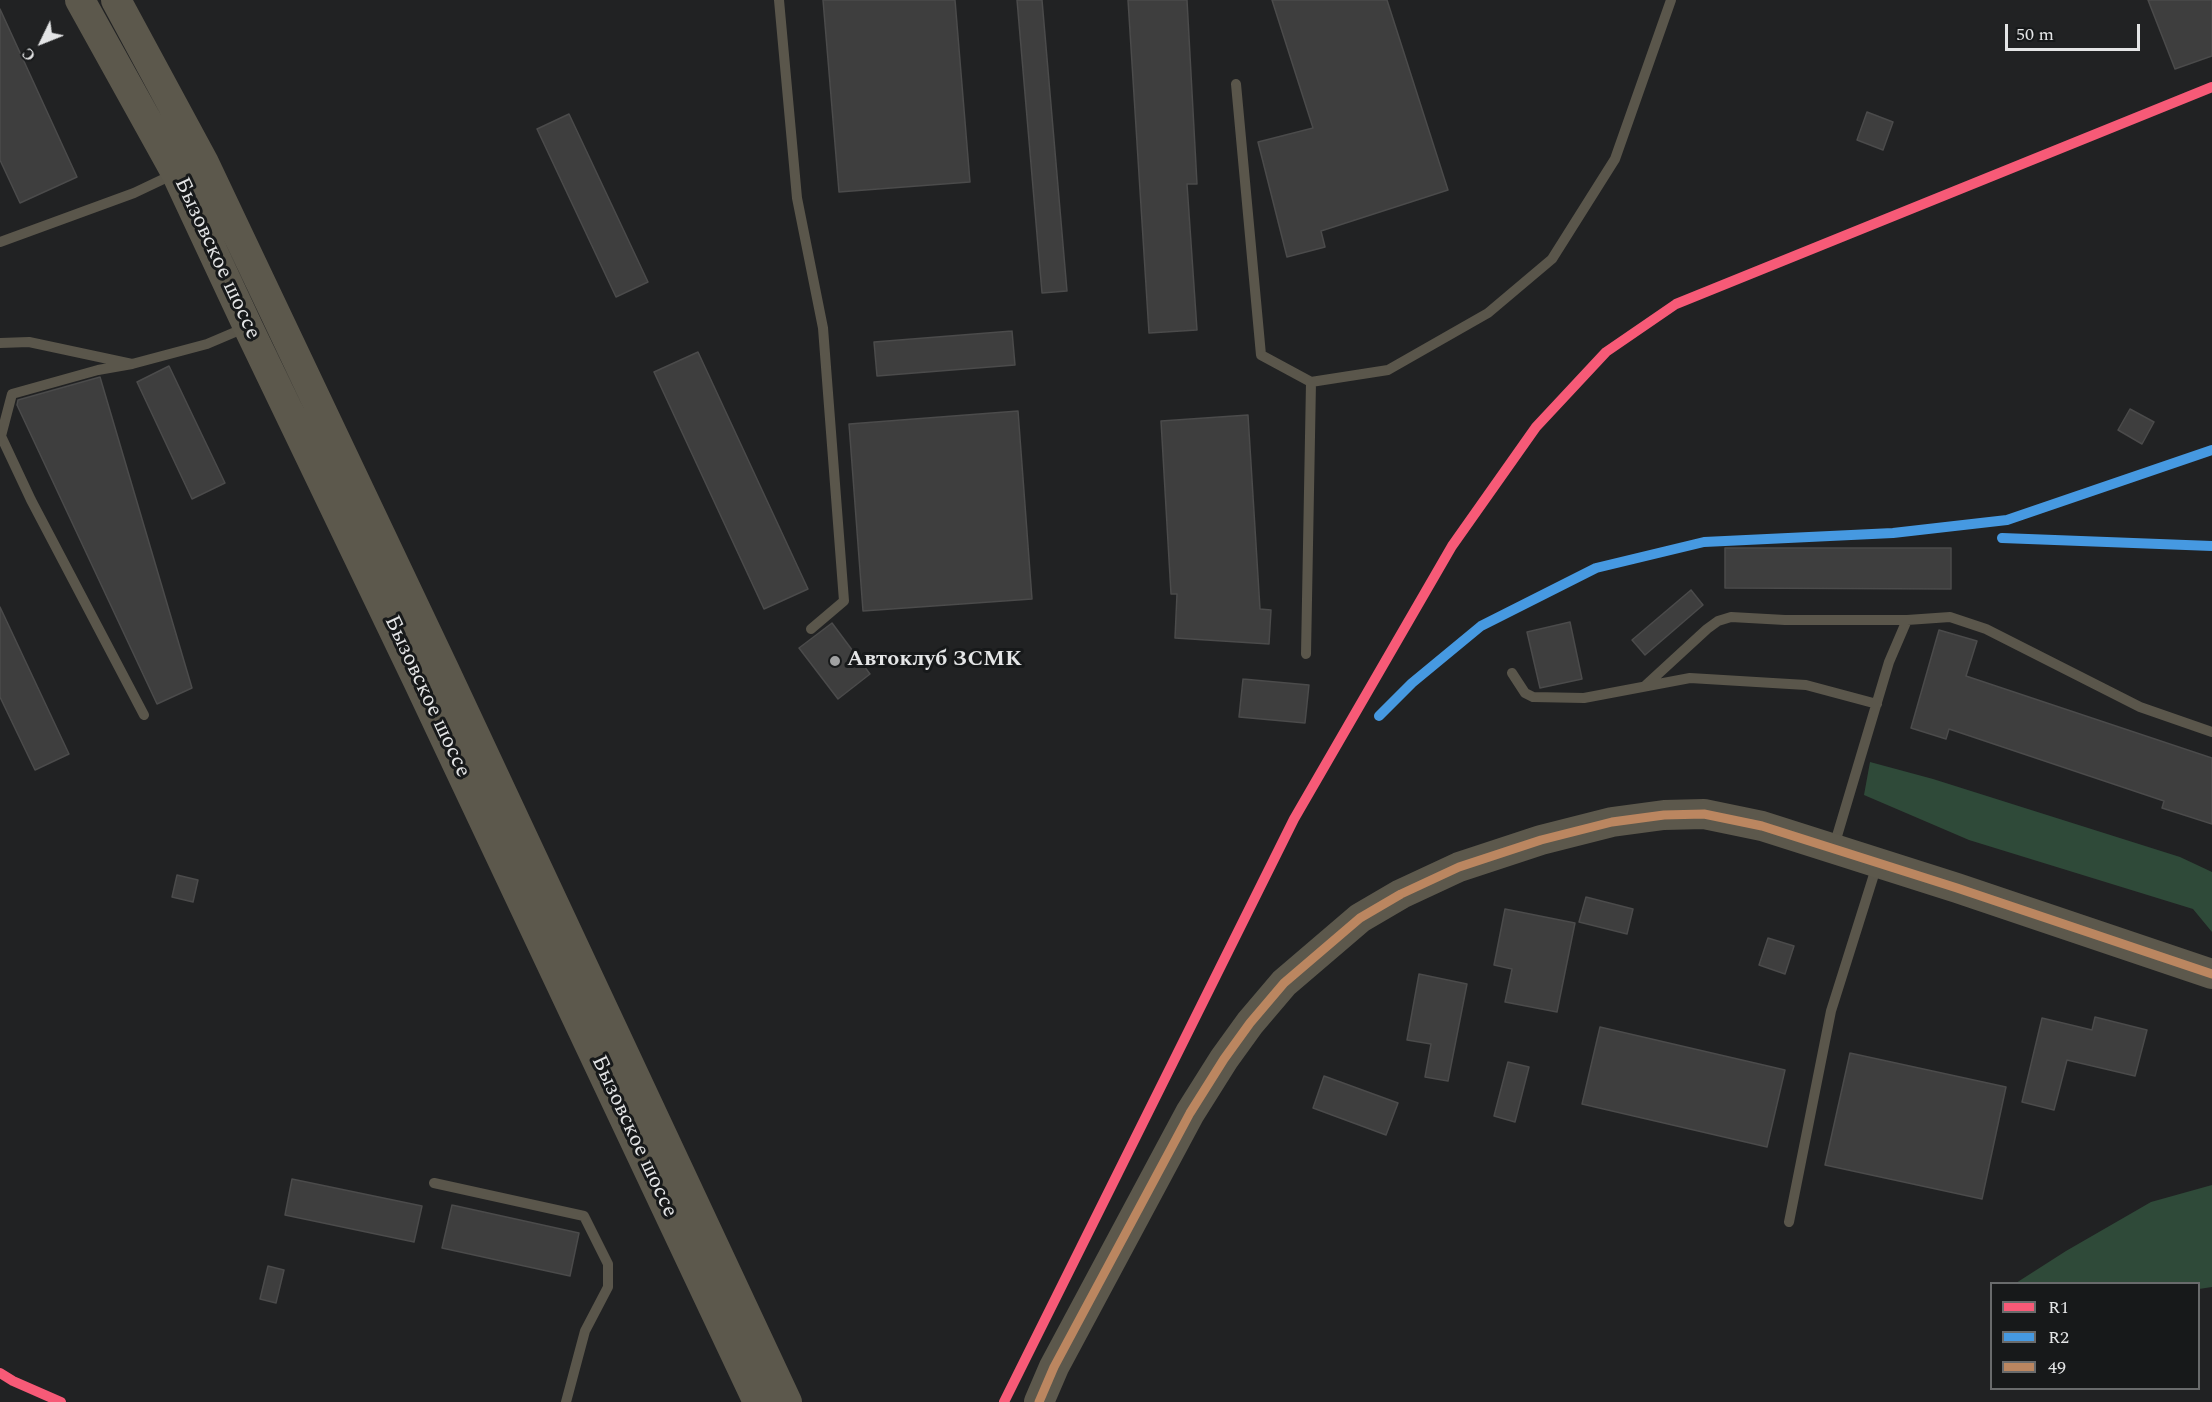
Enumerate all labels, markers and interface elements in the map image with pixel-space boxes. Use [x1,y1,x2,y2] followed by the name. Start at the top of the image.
[12,12,72,72] north arrow
[2008,12,2143,50] scale bar
[2016,21,2054,48] text: 50 m
[16,42,42,67] text: С
[167,174,265,344] street label: Бызовское шоссе
[377,612,475,782] street label: Бызовское шоссе
[847,648,1022,674] place label: Автоклуб ЗСМК
[828,654,842,668] marker: Автоклуб ЗСМК
[584,1052,682,1222] street label: Бызовское шоссе
[1990,1282,2200,1390] legend
[2048,1294,2069,1321] text: R1
[2048,1324,2069,1351] text: R2
[2048,1354,2066,1381] text: 49

